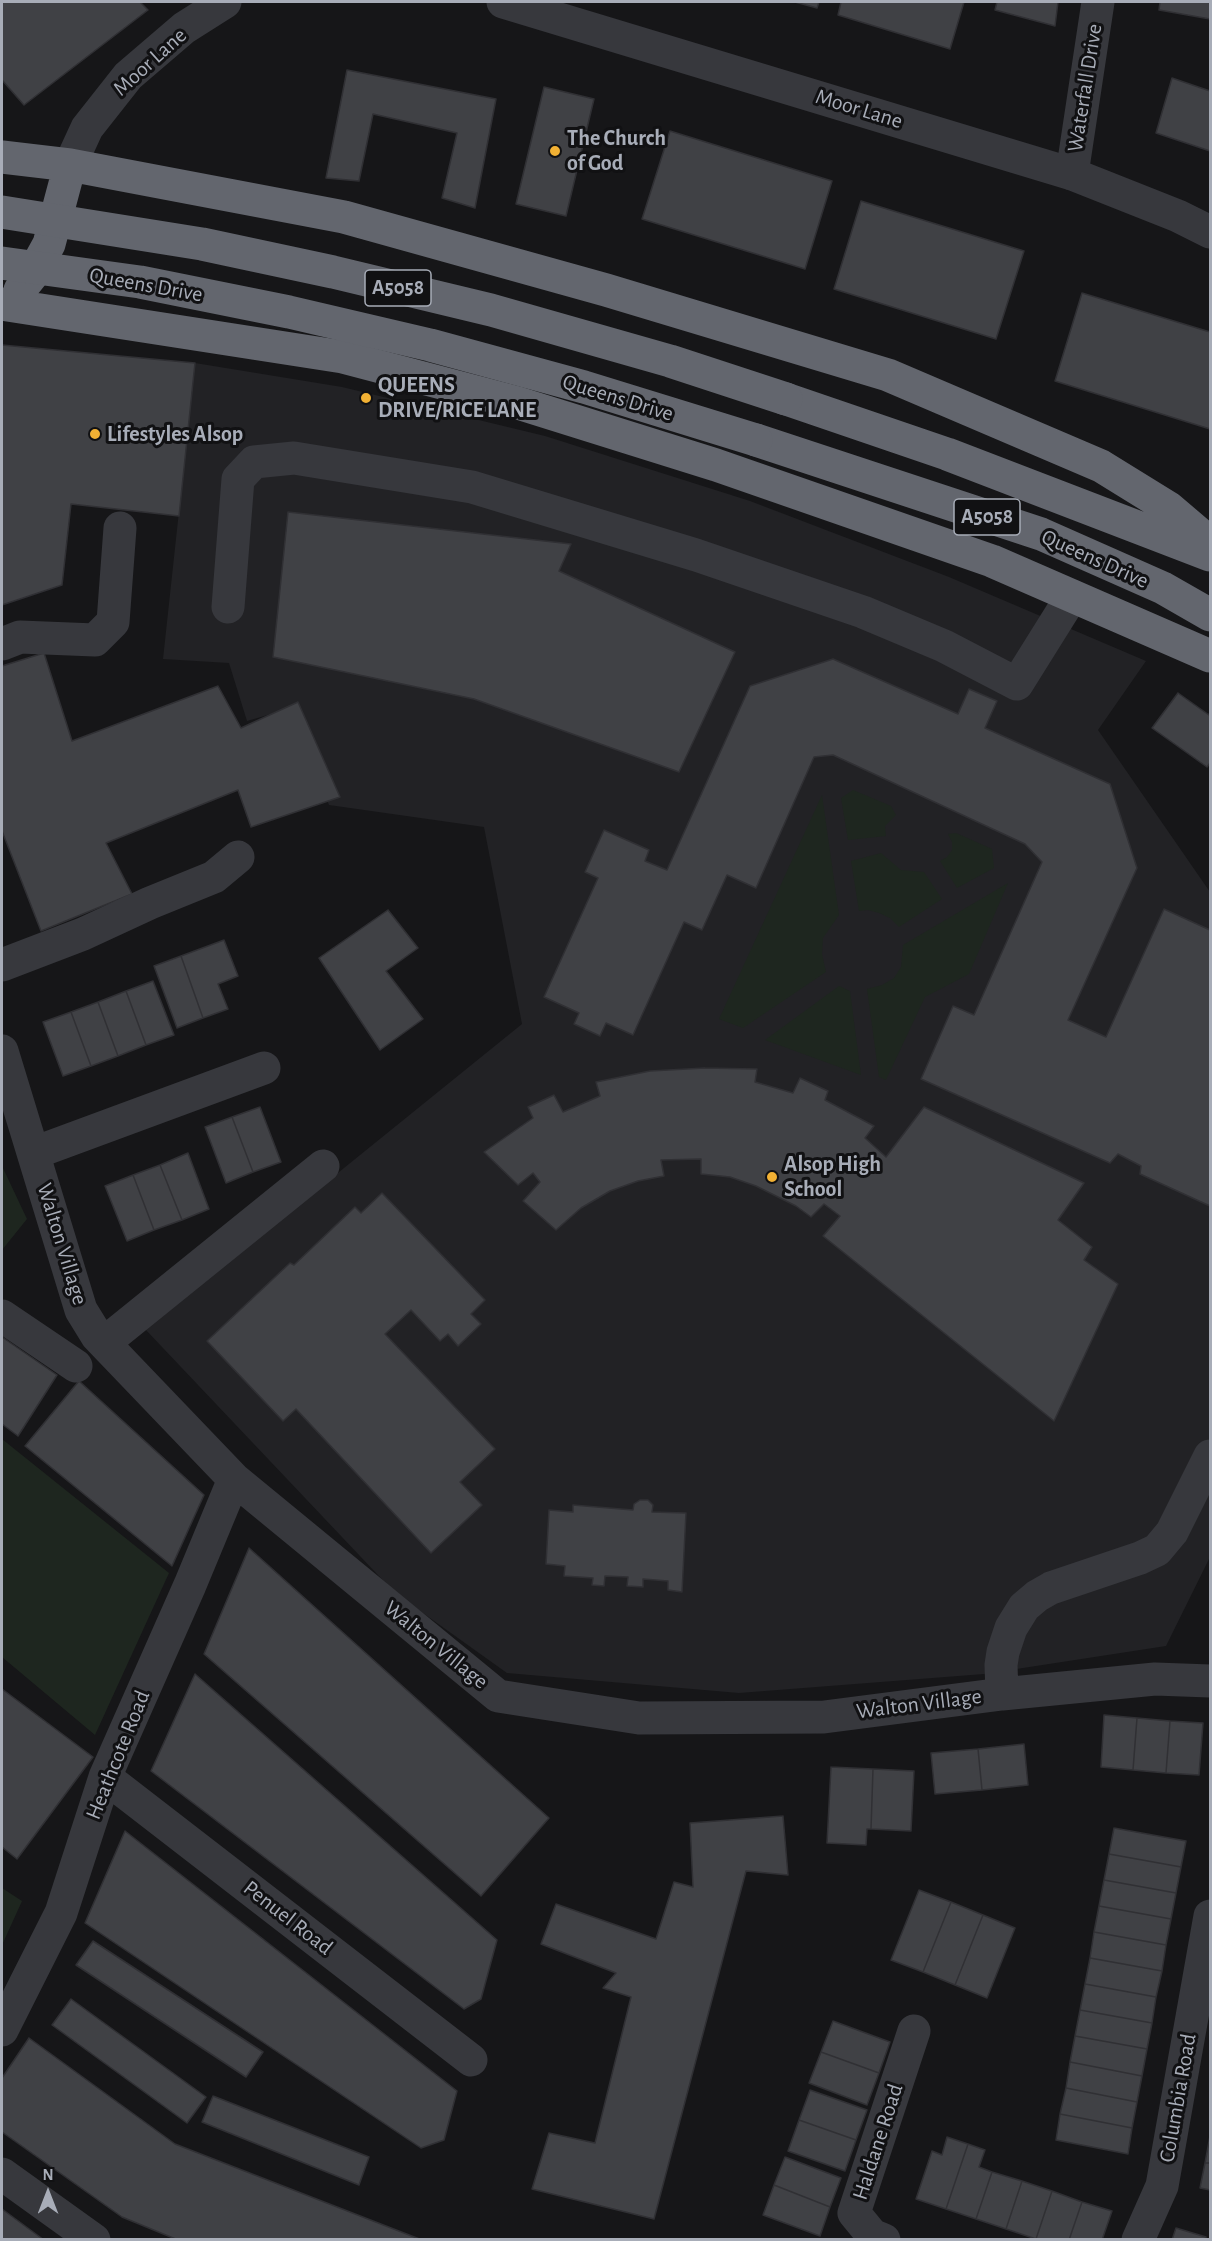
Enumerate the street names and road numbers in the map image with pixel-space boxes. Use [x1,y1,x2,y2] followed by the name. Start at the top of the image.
[108,22,192,102] street label: Moor Lane
[1062,22,1108,154] street label: Waterfall Drive
[812,83,906,135] street label: Moor Lane
[87,262,205,308] street label: Queens Drive
[365,270,431,306] road number: A5058
[559,369,677,427] street label: Queens Drive
[954,499,1020,535] road number: A5058
[1037,524,1153,594] street label: Queens Drive
[31,1180,93,1308] street label: Walton Village
[379,1595,493,1695] street label: Walton Village
[855,1683,983,1725] street label: Walton Village
[80,1687,156,1823] street label: Heathcote Road
[238,1875,338,1961] street label: Penuel Road
[1154,2032,1202,2164] street label: Columbia Road
[847,2081,909,2203] street label: Haldane Road

